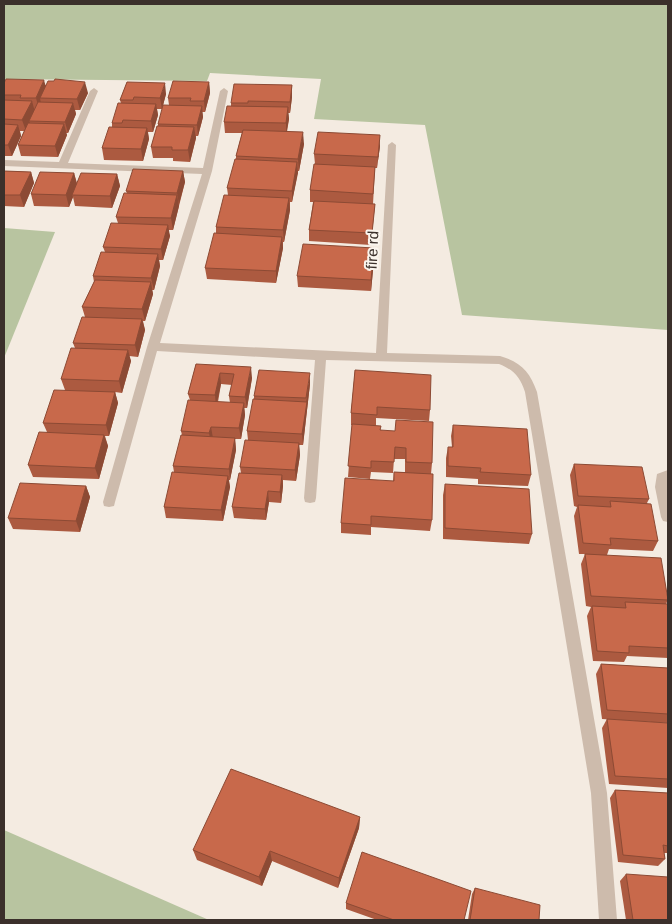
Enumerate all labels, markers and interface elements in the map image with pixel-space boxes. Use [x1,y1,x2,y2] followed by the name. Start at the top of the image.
[363,230,381,270] street label: fire rd

